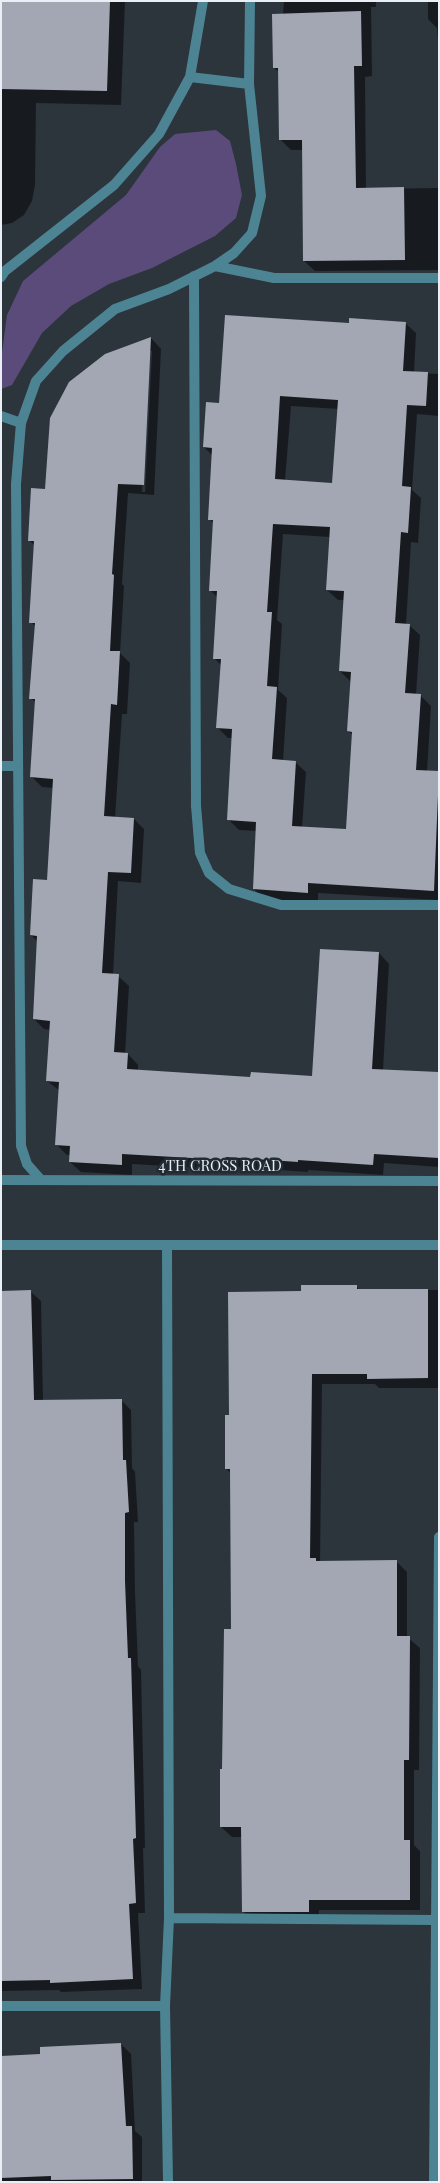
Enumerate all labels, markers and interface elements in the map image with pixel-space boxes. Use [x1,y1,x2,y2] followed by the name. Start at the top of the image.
[158,1157,282,1175] street label: 4TH CROSS ROAD

